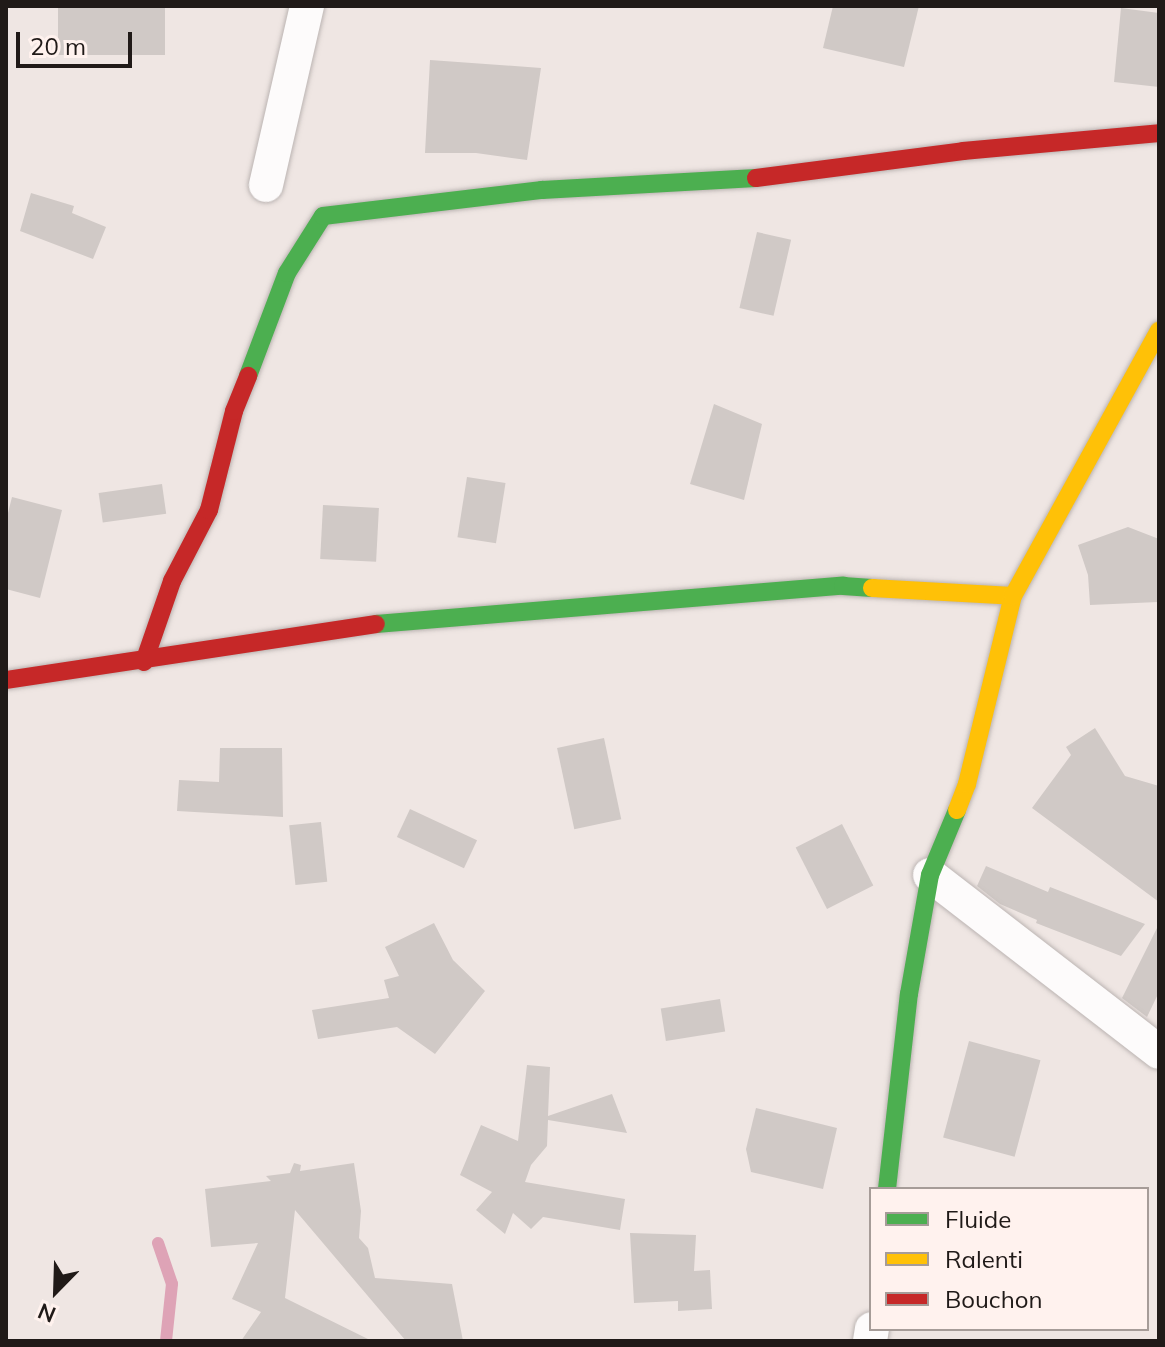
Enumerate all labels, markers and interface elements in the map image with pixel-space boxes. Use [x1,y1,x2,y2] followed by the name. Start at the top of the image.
[20,16,136,66] scale bar
[30,31,86,61] text: 20 m
[869,1187,1149,1331] legend
[945,1204,1011,1234] text: Fluide
[945,1244,1023,1274] text: Ralenti
[16,1251,96,1331] north arrow
[945,1284,1043,1314] text: Bouchon
[34,1297,60,1329] text: N

